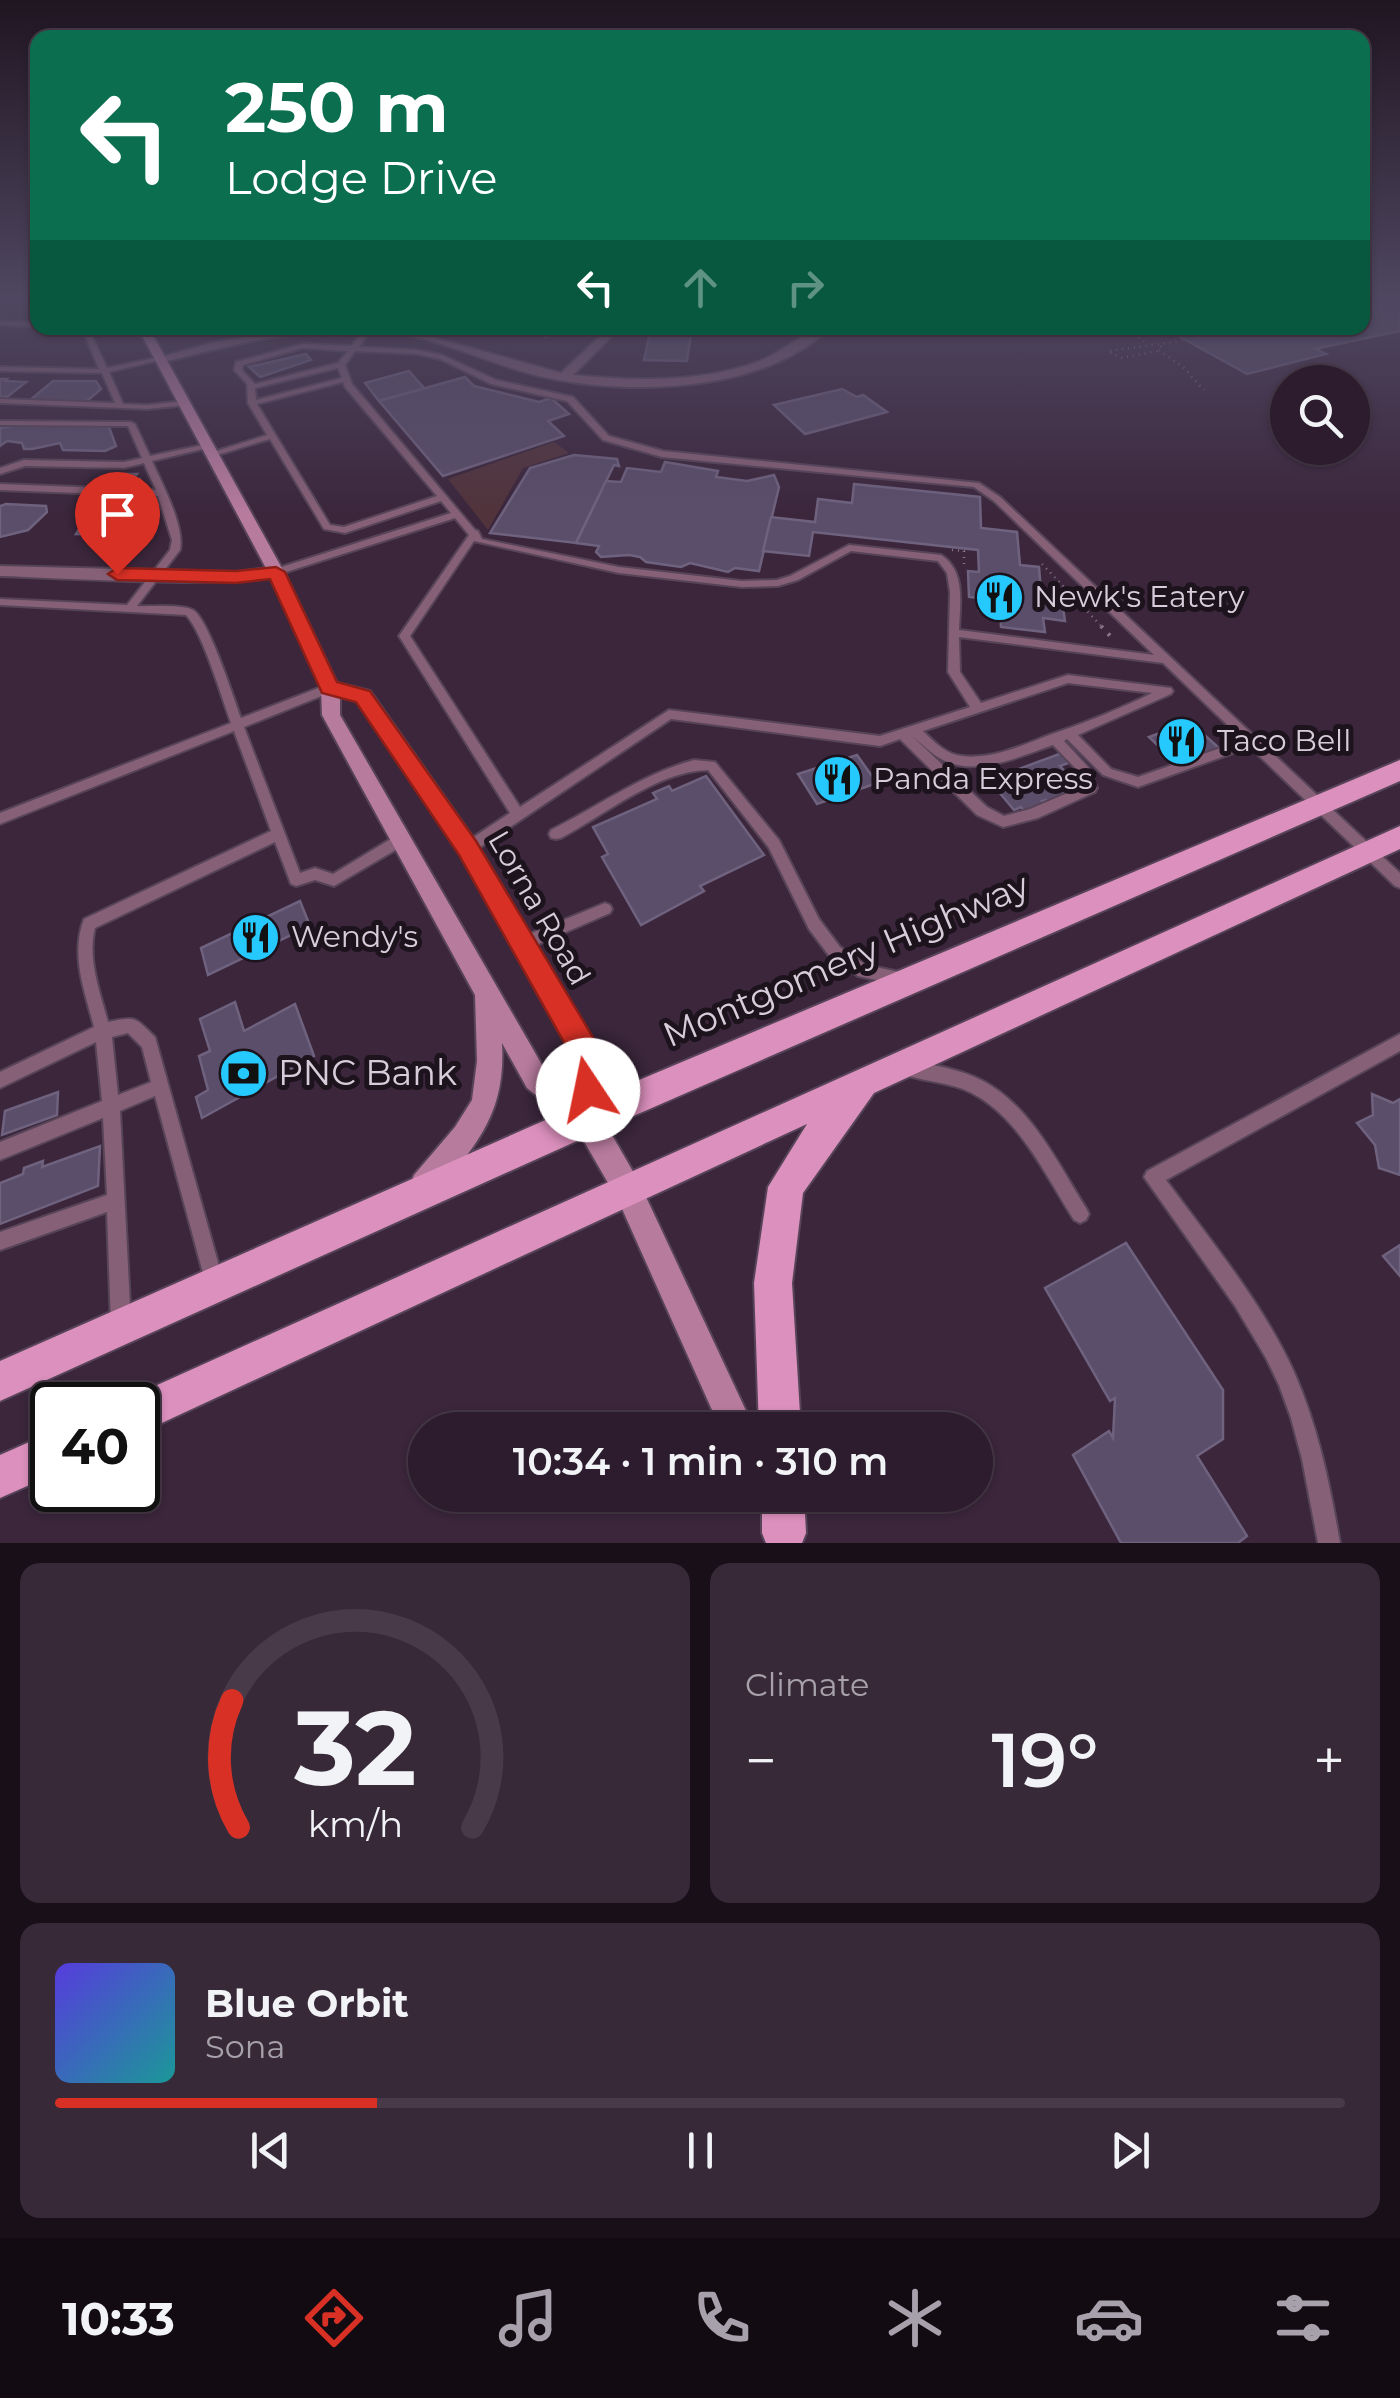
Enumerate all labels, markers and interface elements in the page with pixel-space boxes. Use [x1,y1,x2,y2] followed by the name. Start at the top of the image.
[225,64,449,150] text: 250 m
[60,70,190,200] icon: left
[225,150,498,205] text: Lodge Drive
[568,260,623,315] icon: left
[673,260,728,315] icon: ahead
[778,260,833,315] icon: right
[1270,365,1370,465] map controls
[1270,365,1370,465] button: search
[75,472,160,575] pin
[90,487,145,542] icon: arrive
[973,571,1025,623] restaurant icon: Newk's Eatery
[1034,578,1245,615] place label: Newk's Eatery
[1156,715,1208,767] restaurant icon: Taco Bell
[1217,722,1351,759] place label: Taco Bell
[812,753,864,805] restaurant icon: Panda Express
[873,760,1093,797] place label: Panda Express
[480,824,599,992] street label: Lorna Road
[657,863,1035,1056] street label: Montgomery Highway
[230,911,282,963] restaurant icon: Wendy's
[291,918,418,955] place label: Wendy's
[536,1038,640,1142] position arrow
[217,1047,269,1099] bank icon: PNC Bank
[278,1051,457,1094] place label: PNC Bank
[30,1382,160,1512] speed limit sign: 40
[513,1438,888,1485] text: 10:34 · 1 min · 310 m
[745,1665,869,1704] text: Climate
[293,1684,416,1811] text: 32
[991,1714,1099,1806] text: 19°
[745,1727,777,1794] text: −
[1313,1727,1345,1794] text: +
[307,1802,403,1846] text: km/h
[205,1980,409,2027] text: Blue Orbit
[205,2027,285,2066] text: Sona
[243,2123,298,2178] icon: previous
[673,2123,728,2178] icon: pause
[1103,2123,1158,2178] icon: next
[299,2283,369,2353] icon: directions
[493,2283,563,2353] icon: music
[687,2283,757,2353] icon: phone
[880,2283,950,2353] icon: climate
[1074,2283,1144,2353] icon: car
[1268,2283,1338,2353] icon: filters
[62,2291,175,2346] text: 10:33

